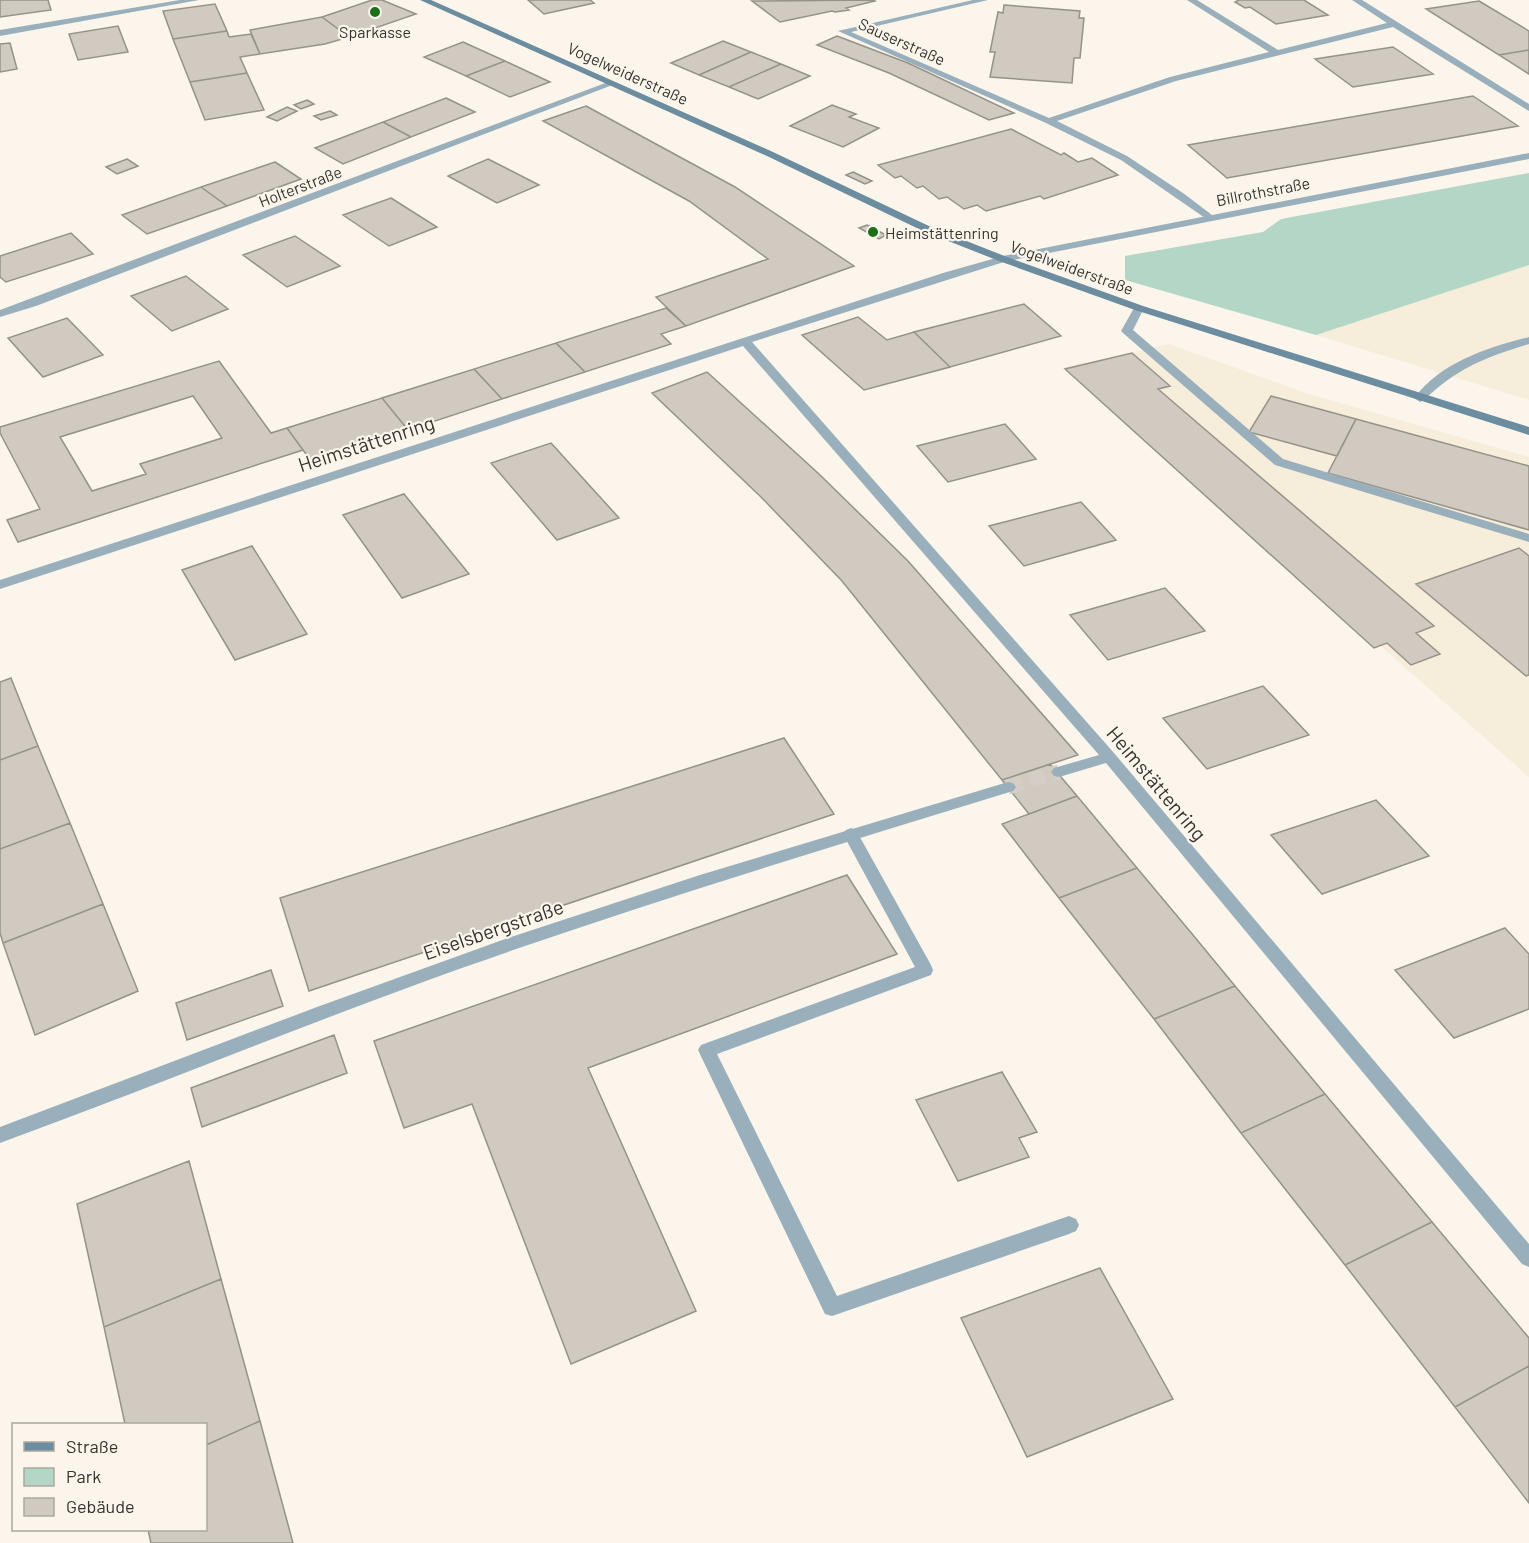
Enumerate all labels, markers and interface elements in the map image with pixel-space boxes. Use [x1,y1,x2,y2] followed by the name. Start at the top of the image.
[368,5,382,19] marker: Sparkasse
[856,13,948,69] street label: Sauserstraße
[339,22,411,41] place label: Sparkasse
[565,38,691,108] street label: Vogelweiderstraße
[256,161,344,211] street label: Holterstraße
[1214,173,1312,209] street label: Billrothstraße
[885,223,999,242] place label: Heimstättenring
[866,225,880,239] marker: Heimstättenring
[1008,236,1136,298] street label: Vogelweiderstraße
[295,410,437,476] street label: Heimstättenring
[1102,721,1212,845] street label: Heimstättenring
[420,894,566,964] street label: Eiselsbergstraße
[12,1423,207,1531] legend
[66,1435,118,1457] text: Straße
[66,1465,101,1487] text: Park
[66,1495,135,1517] text: Gebäude

